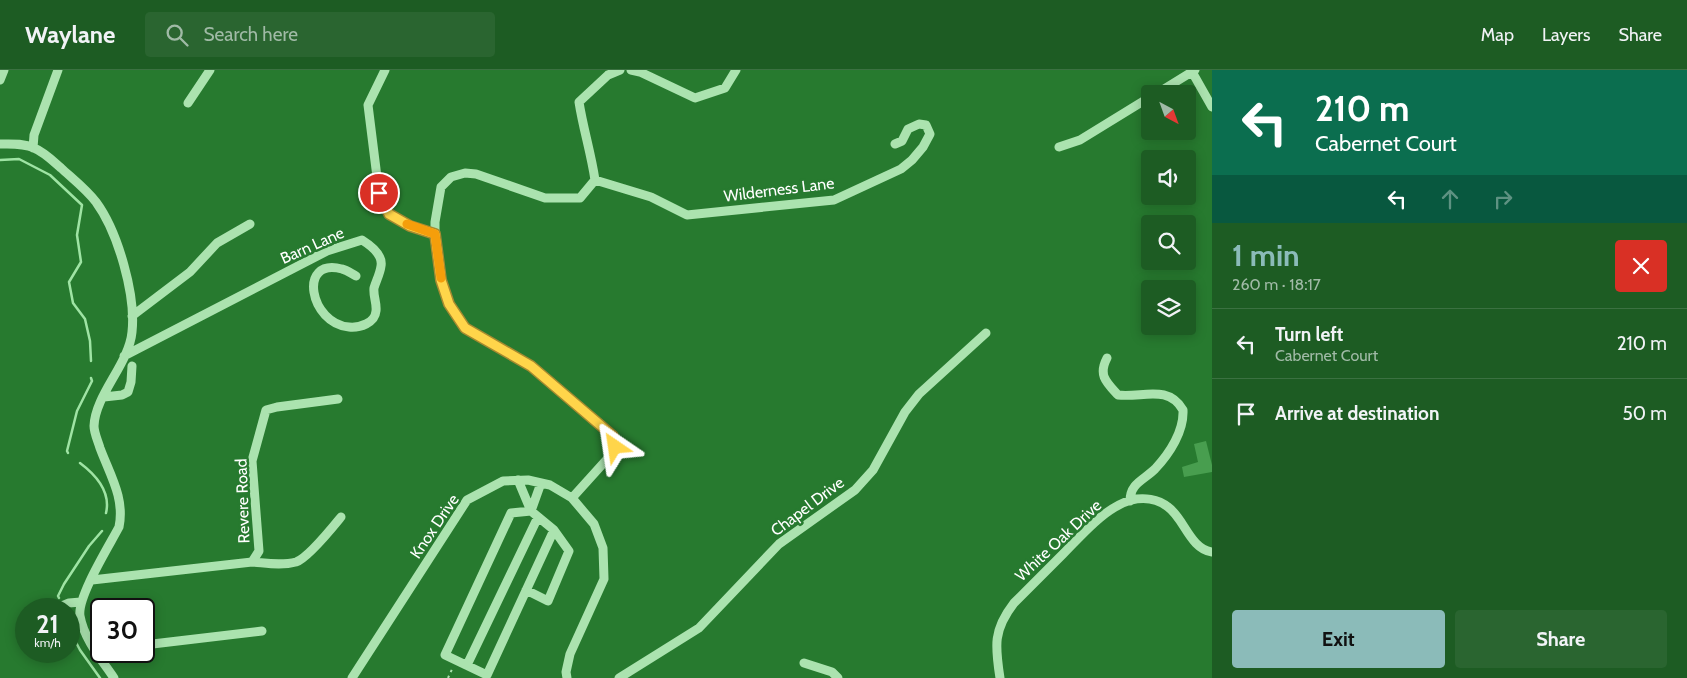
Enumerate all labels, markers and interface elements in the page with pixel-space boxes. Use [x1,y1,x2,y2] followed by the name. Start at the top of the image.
[145,12,495,57] search box
[25,20,115,49] text: Waylane
[163,21,191,49] icon: search
[203,23,298,46] text: Search here
[1481,24,1514,46] text: Map
[1542,24,1591,46] text: Layers
[1619,24,1662,46] text: Share
[1141,85,1196,140] north arrow
[1141,85,1196,335] map controls
[1315,87,1409,130] text: 210 m
[1232,90,1297,155] icon: left
[1315,130,1457,157] text: Cabernet Court
[1141,150,1196,205] button: sound
[358,172,400,214] pin
[723,173,835,206] street label: Wilderness Lane
[365,179,393,207] icon: arrive
[1383,185,1411,213] icon: left
[1436,185,1464,213] icon: ahead
[1489,185,1517,213] icon: right
[1141,215,1196,270] button: search
[277,223,347,268] street label: Barn Lane
[1232,237,1300,274] text: 1 min
[1615,240,1667,292] button: close
[1232,275,1321,294] text: 260 m · 18:17
[1141,280,1196,335] button: layers
[1275,323,1343,346] text: Turn left
[1232,330,1260,358] icon: left
[1617,332,1667,355] text: 210 m
[1275,346,1378,365] text: Cabernet Court
[1232,400,1260,428] icon: arrive
[1275,402,1439,425] text: Arrive at destination
[1623,402,1667,425] text: 50 m
[588,420,640,472] position arrow
[232,458,253,544] street label: Revere Road
[767,473,848,540] street label: Chapel Drive
[406,490,463,562] street label: Knox Drive
[1011,496,1105,585] street label: White Oak Drive
[90,598,155,663] speed limit sign: 30
[36,609,59,639] text: 21
[1232,610,1445,668] button: Exit
[1455,610,1667,668] button: Share
[34,635,61,650] text: km/h

